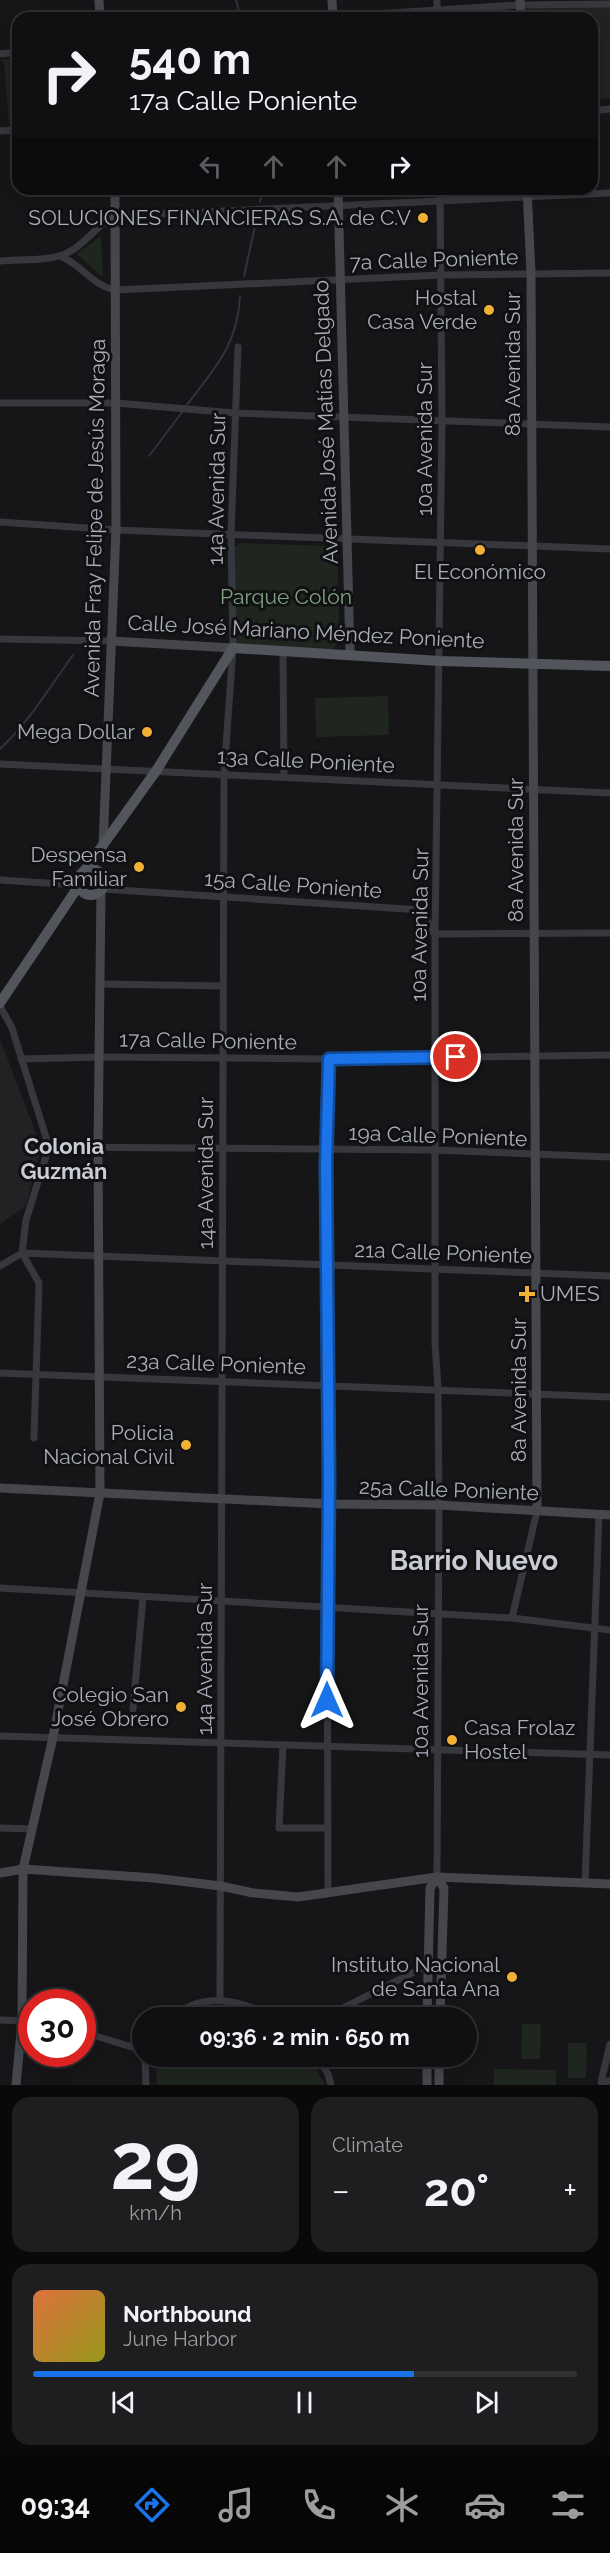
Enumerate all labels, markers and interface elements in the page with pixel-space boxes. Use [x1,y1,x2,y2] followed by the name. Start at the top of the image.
[129,35,251,84] text: 540 m
[30,36,108,114] icon: right
[129,85,357,116] text: 17a Calle Poniente
[194,150,227,183] icon: left
[257,150,290,183] icon: ahead
[320,150,353,183] icon: ahead
[383,150,416,183] icon: right
[28,205,411,230] place label: SOLUCIONES FINANCIERAS S.A. de C.V
[416,211,430,225] marker: SOLUCIONES FINANCIERAS S.A. de C.V
[349,244,519,275] street label: 7a Calle Poniente
[308,280,343,564] street label: Avenida José Matías Delgado
[367,285,477,334] place label: Hostal Casa Verde
[500,291,525,436] street label: 8a Avenida Sur
[482,303,496,317] marker: Hostal Casa Verde
[79,338,110,698] street label: Avenida Fray Felipe de Jesús Moraga
[412,361,437,516] street label: 10a Avenida Sur
[203,412,230,565] street label: 14a Avenida Sur
[473,543,487,557] marker: El Económico
[414,559,546,584] place label: El Económico
[220,584,352,609] park label: Parque Colón
[127,610,485,653] street label: Calle José Mariano Méndez Poniente
[17,719,136,744] place label: Mega Dollar
[140,725,154,739] marker: Mega Dollar
[217,743,395,778] street label: 13a Calle Poniente
[503,777,528,922] street label: 8a Avenida Sur
[30,842,128,891] place label: Despensa Familiar
[406,847,433,1002] street label: 10a Avenida Sur
[132,860,146,874] marker: Despensa Familiar
[203,866,383,903] street label: 15a Calle Poniente
[119,1026,297,1055] street label: 17a Calle Poniente
[430,1031,481,1082] pin
[439,1040,472,1073] icon: arrive
[193,1096,218,1249] street label: 14a Avenida Sur
[348,1120,528,1151] street label: 19a Calle Poniente
[21,1133,107,1184] district label: Colonia Guzmán
[354,1237,532,1268] street label: 21a Calle Poniente
[540,1281,600,1306] place label: UMES
[518,1285,536,1303] marker: UMES
[506,1317,531,1462] street label: 8a Avenida Sur
[126,1348,306,1379] street label: 23a Calle Poniente
[43,1420,174,1469] place label: Policia Nacional Civil
[179,1438,193,1452] marker: Policia Nacional Civil
[359,1474,539,1505] street label: 25a Calle Poniente
[390,1545,558,1576] district label: Barrio Nuevo
[192,1582,217,1735] street label: 14a Avenida Sur
[408,1603,433,1758] street label: 10a Avenida Sur
[295,1668,359,1732] position arrow
[51,1682,169,1731] place label: Colegio San José Obrero
[174,1700,188,1714] marker: Colegio San José Obrero
[464,1715,575,1764] place label: Casa Frolaz Hostel
[445,1733,459,1747] marker: Casa Frolaz Hostel
[331,1952,500,2001] place label: Instituto Nacional de Santa Ana
[505,1970,519,1984] marker: Instituto Nacional de Santa Ana
[18,1989,96,2067] speed limit sign: 30
[199,2024,410,2050] text: 09:36 · 2 min · 650 m
[111,2116,200,2207] text: 29
[332,2133,403,2157] text: Climate
[424,2164,489,2217] text: 20°
[332,2171,350,2210] text: −
[563,2171,577,2210] text: +
[129,2201,182,2225] text: km/h
[123,2301,252,2327] text: Northbound
[123,2327,237,2351] text: June Harbor
[107,2386,140,2419] icon: previous
[288,2386,321,2419] icon: pause
[470,2386,503,2419] icon: next
[131,2484,173,2526] icon: directions
[215,2484,257,2526] icon: music
[298,2484,340,2526] icon: phone
[381,2484,423,2526] icon: climate
[464,2484,506,2526] icon: car
[547,2484,589,2526] icon: filters
[21,2490,90,2521] text: 09:34

